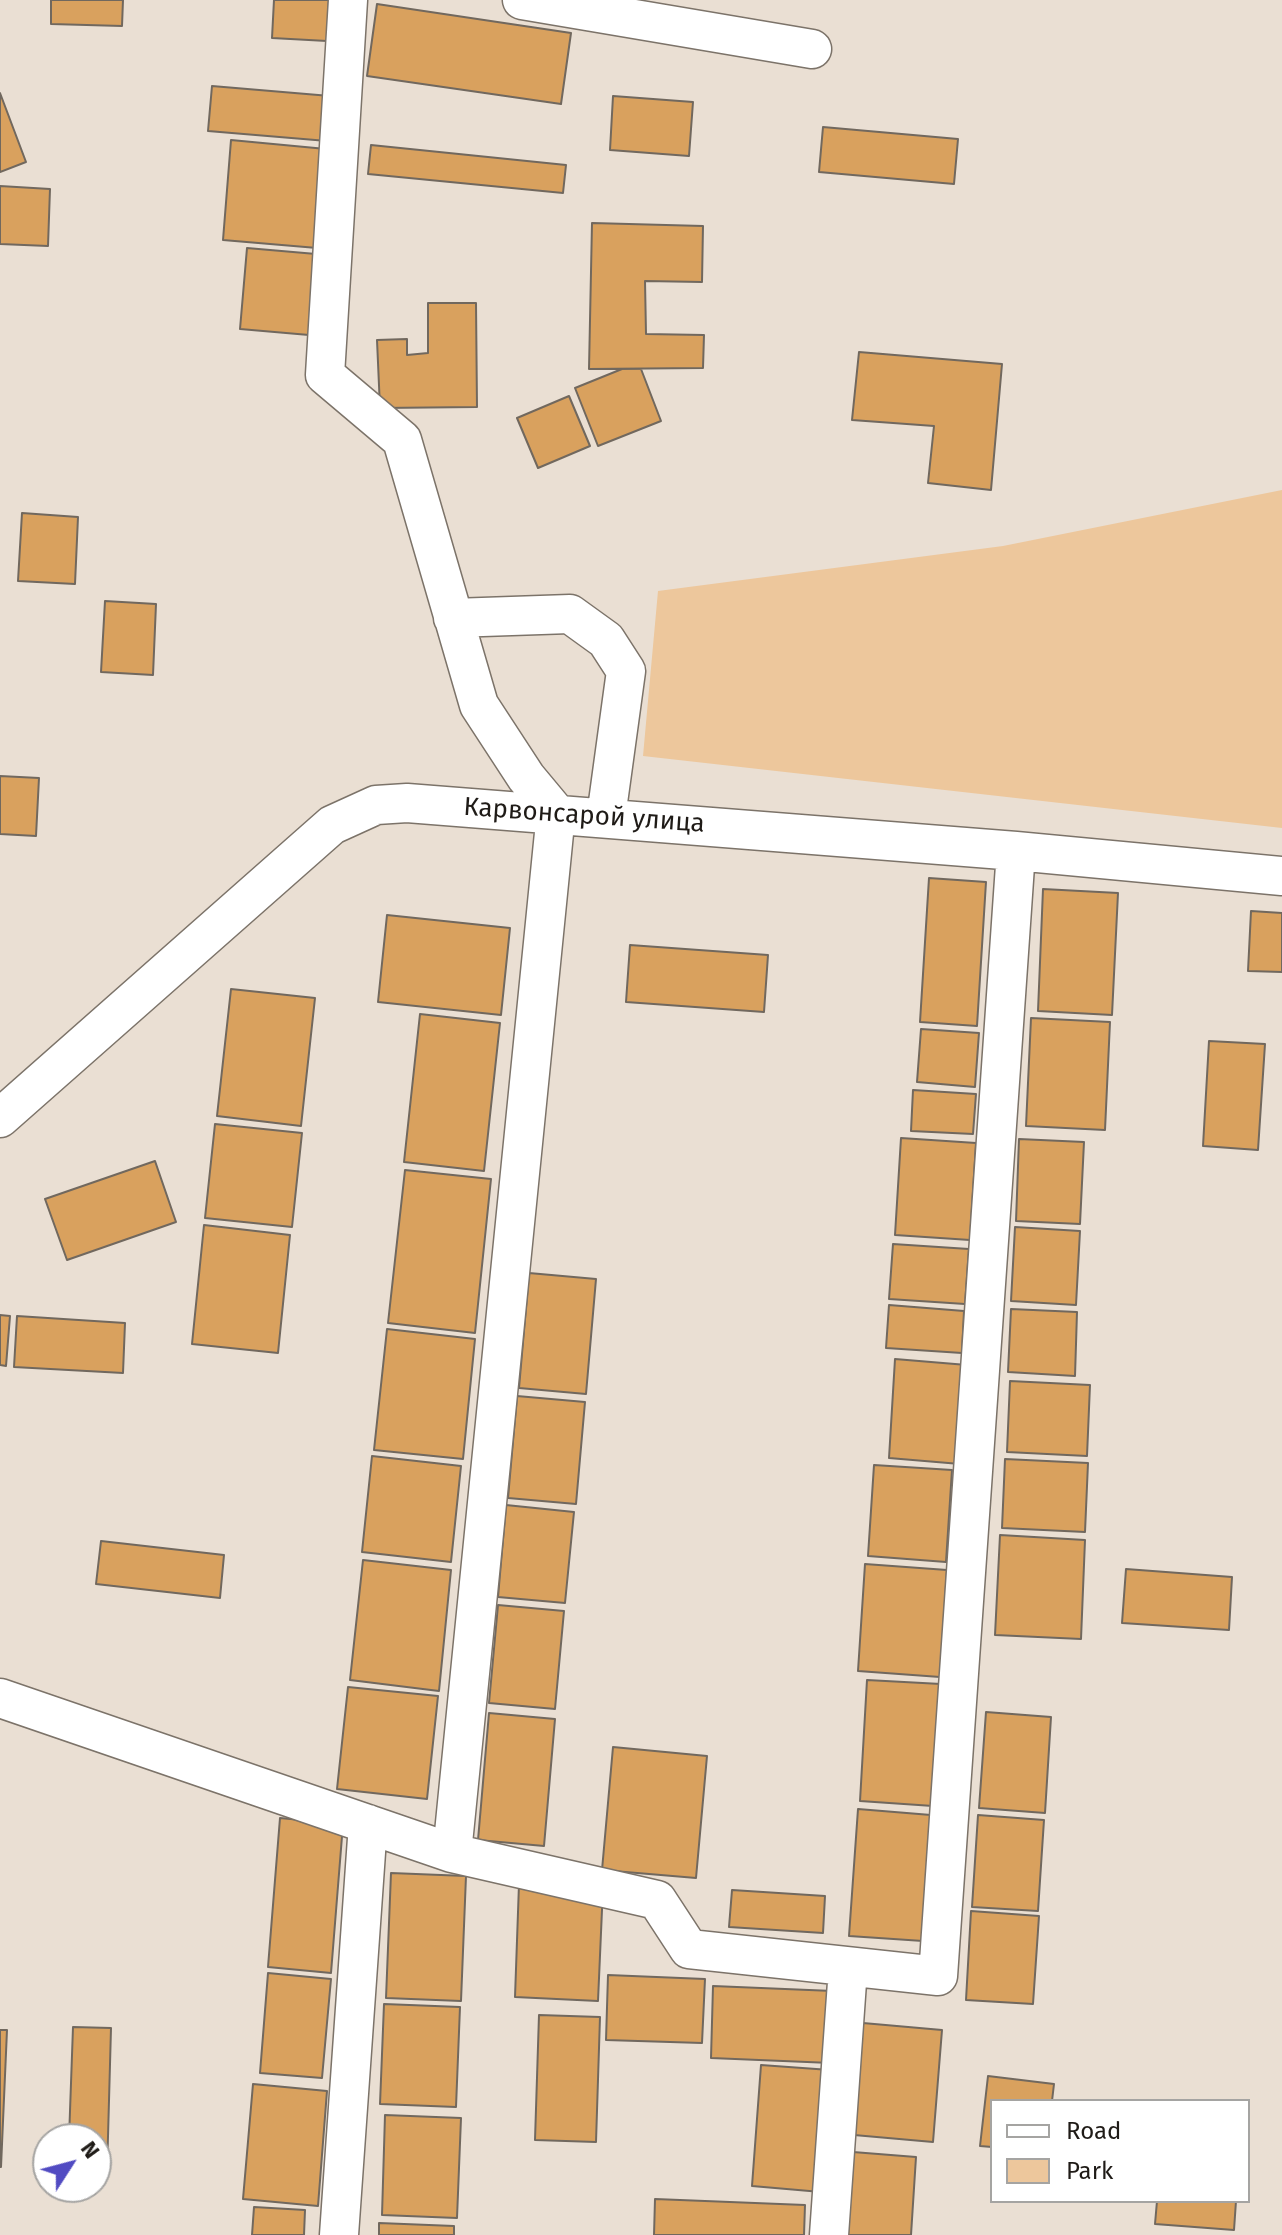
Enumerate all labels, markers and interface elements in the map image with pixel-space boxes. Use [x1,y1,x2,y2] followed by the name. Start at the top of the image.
[462,792,706,840] street label: Карвонсарой улица
[990,2099,1250,2203] legend
[1066,2117,1121,2145] text: Road
[32,2123,112,2203] north arrow
[75,2136,105,2164] text: N
[1066,2157,1113,2185] text: Park

